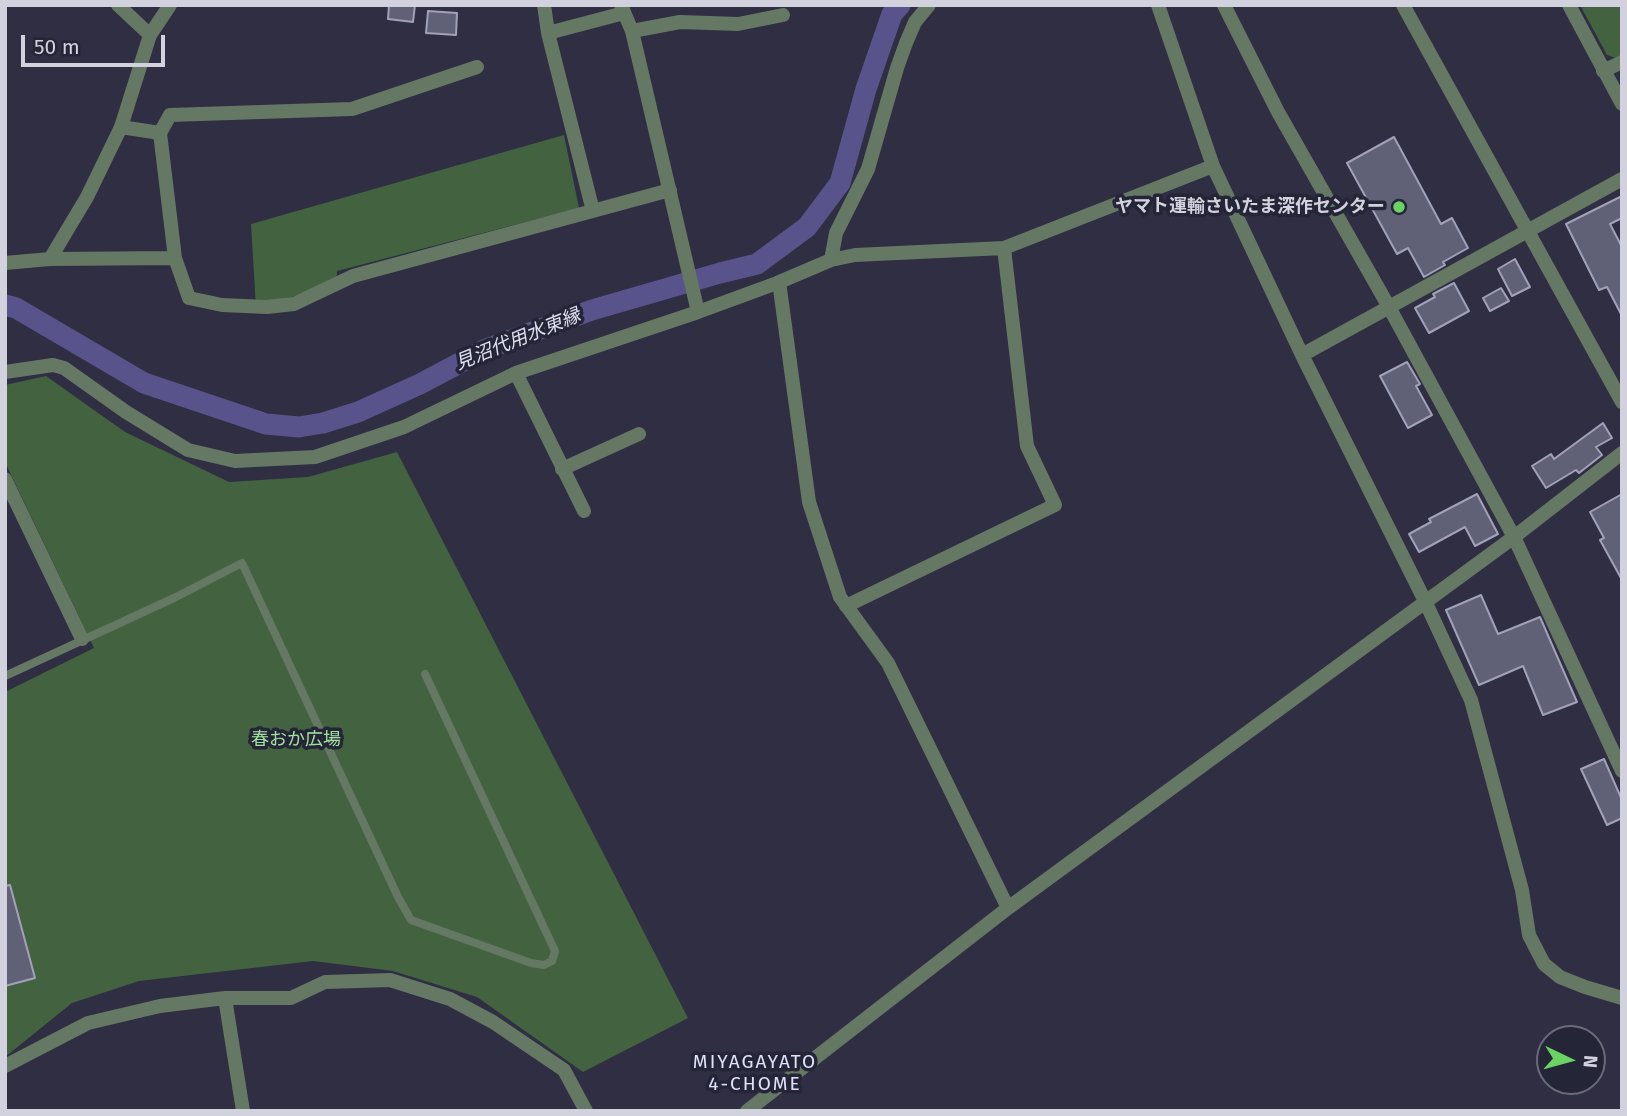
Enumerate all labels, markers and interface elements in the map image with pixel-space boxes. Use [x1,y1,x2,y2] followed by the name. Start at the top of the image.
[24,21,168,65] scale bar
[34,34,80,60] text: 50 m
[1115,196,1385,218] place label: ヤマト運輸さいたま深作センター
[1391,199,1407,215] marker: ヤマト運輸さいたま深作センター
[452,305,584,375] water label: 見沼代用水東縁
[251,729,341,751] park label: 春おか広場
[1536,1025,1606,1095] north arrow
[694,1052,816,1096] district label: MIYAGAYATO 4-CHOME
[1578,1054,1602,1069] text: N

